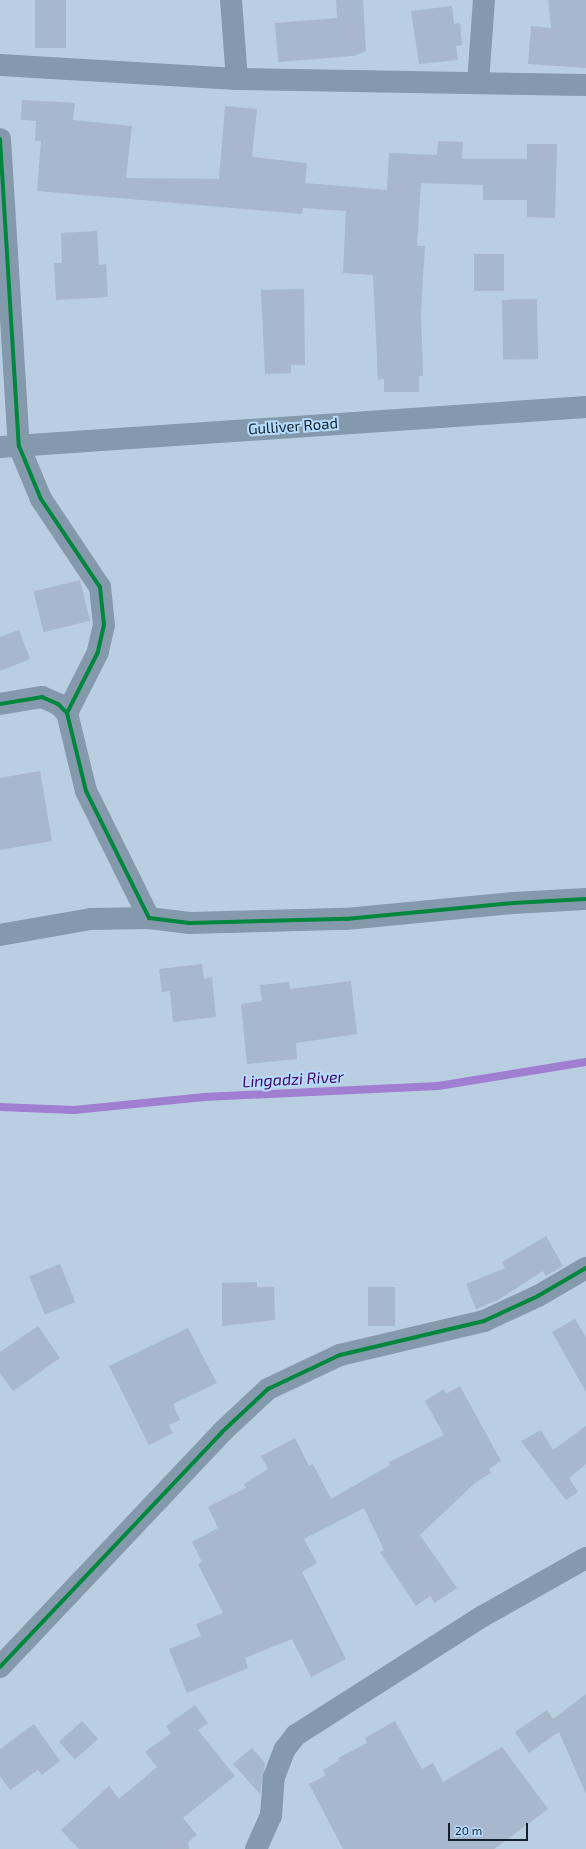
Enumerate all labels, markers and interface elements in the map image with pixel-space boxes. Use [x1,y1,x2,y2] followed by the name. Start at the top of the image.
[247,414,339,438] street label: Gulliver Road
[242,1067,344,1091] water label: Lingadzi River
[450,1815,530,1841] scale bar
[455,1823,482,1837] text: 20 m

